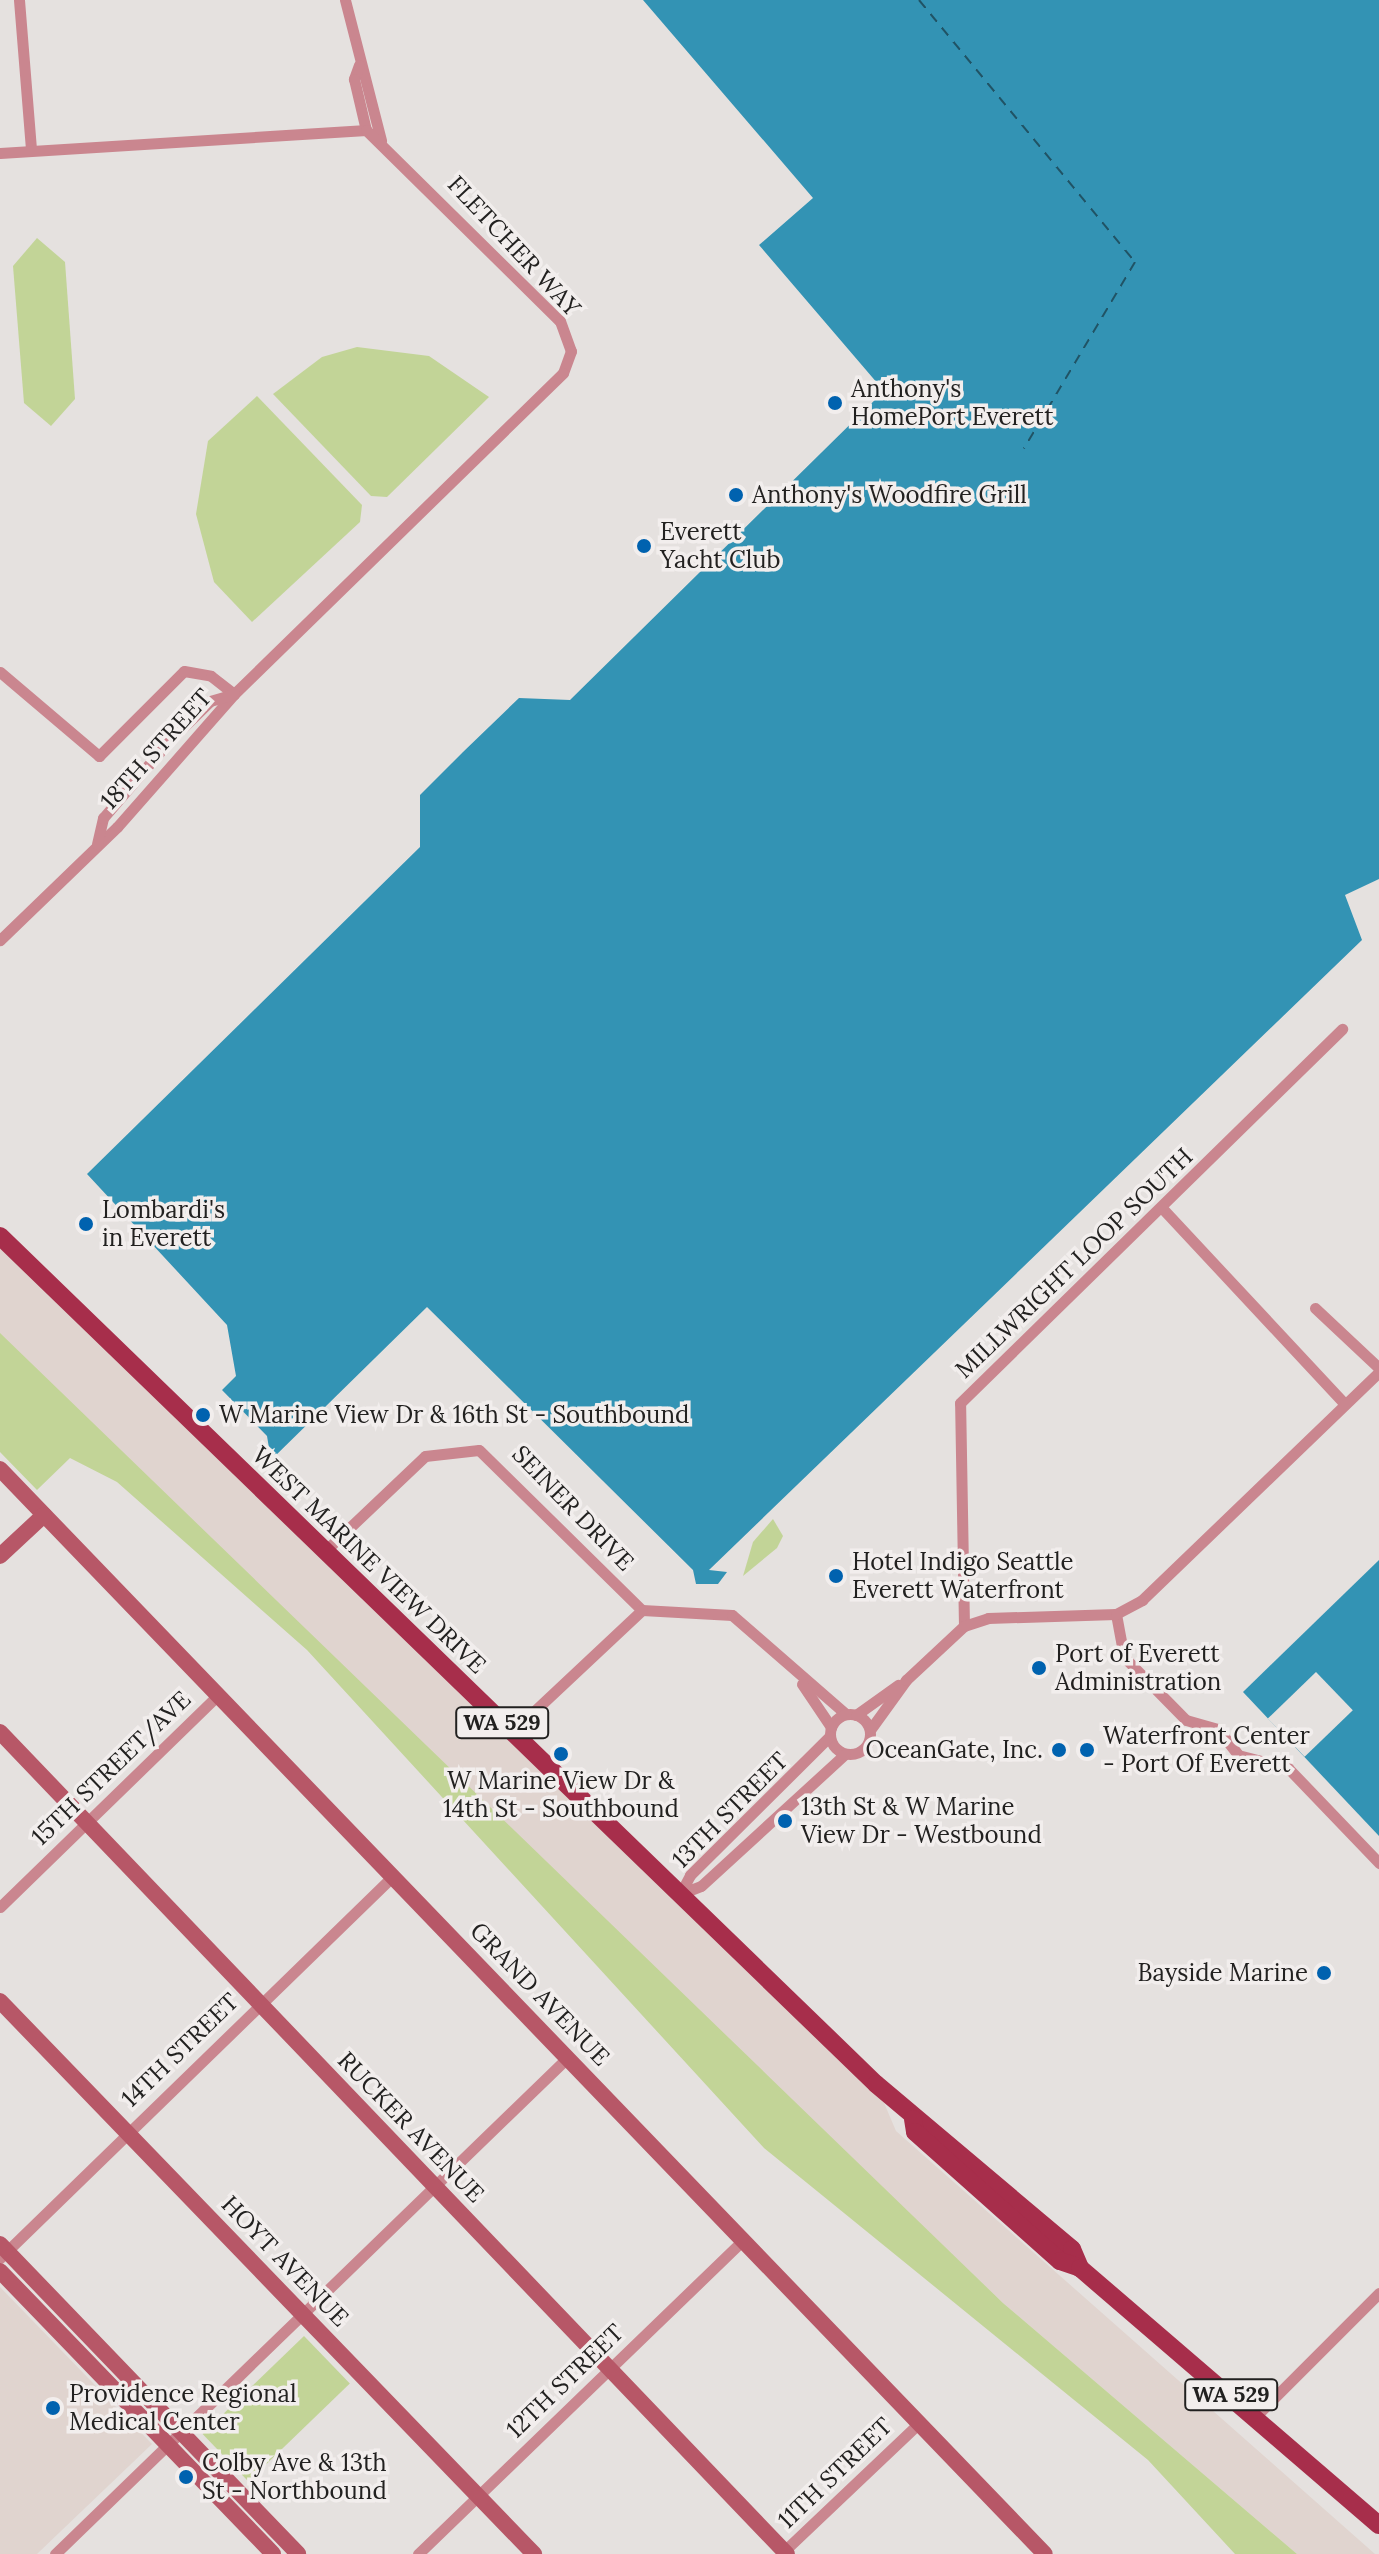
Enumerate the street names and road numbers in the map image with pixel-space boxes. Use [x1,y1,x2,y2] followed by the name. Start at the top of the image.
[442,170,586,322] street label: FLETCHER WAY
[94,683,218,815] street label: 18TH STREET
[949,1142,1199,1384] street label: MILLWRIGHT LOOP SOUTH
[506,1440,640,1576] street label: SEINER DRIVE
[246,1441,492,1679] street label: WEST MARINE VIEW DRIVE
[26,1685,196,1851] street label: 15TH STREET/AVE
[454,1705,550,1741] road number: WA 529
[666,1746,794,1874] street label: 13TH STREET
[464,1916,616,2072] street label: GRAND AVENUE
[116,1987,244,2113] street label: 14TH STREET
[332,2046,490,2208] street label: RUCKER AVENUE
[215,2190,355,2332] street label: HOYT AVENUE
[501,2318,629,2444] street label: 12TH STREET
[1183,2377,1279,2413] road number: WA 529
[772,2412,898,2534] street label: 11TH STREET

